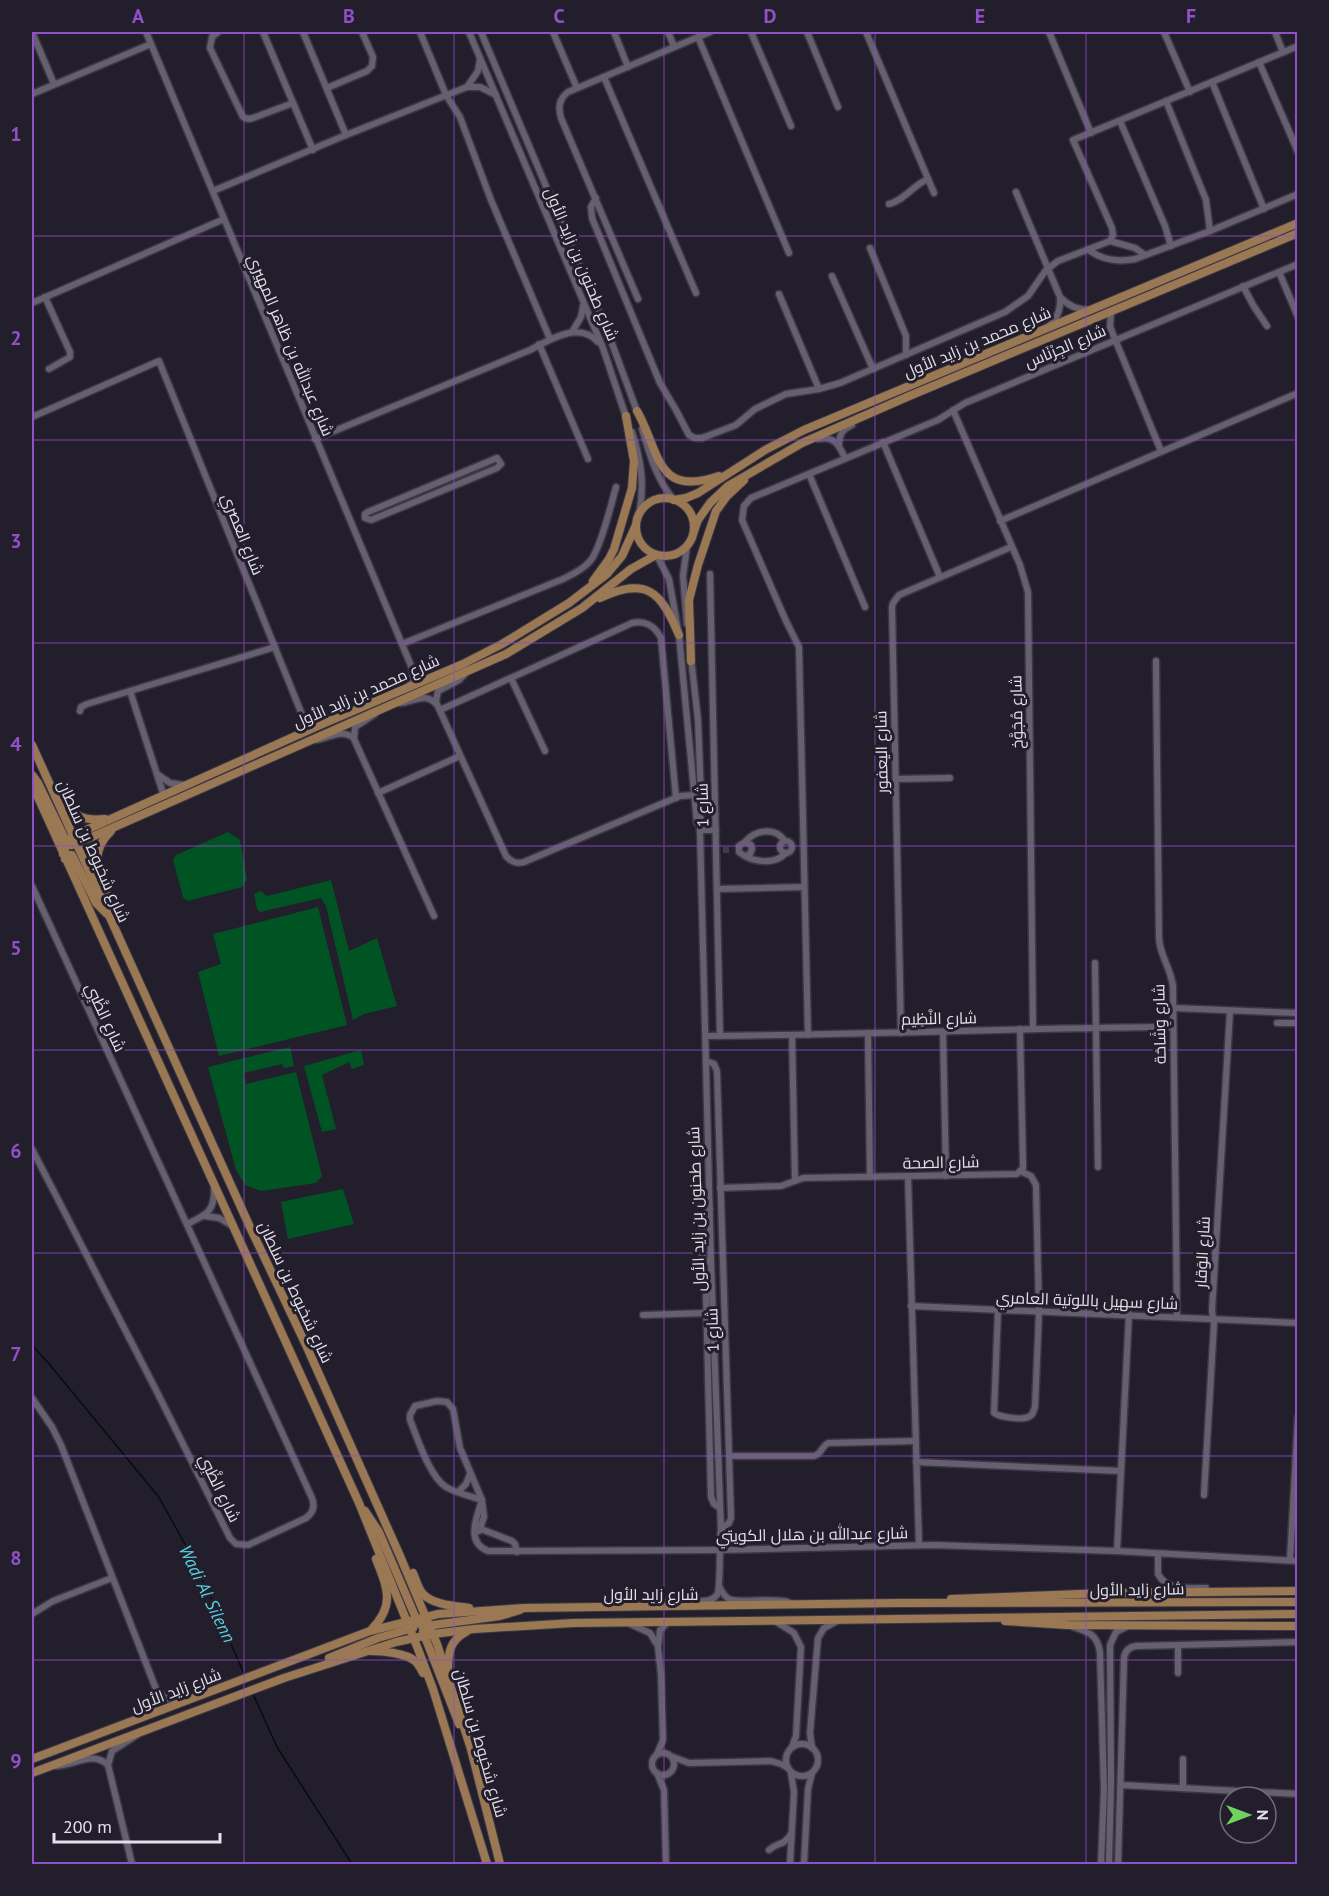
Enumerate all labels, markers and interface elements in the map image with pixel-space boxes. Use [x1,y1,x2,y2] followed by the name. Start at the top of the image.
[132,3,145,29] text: A
[343,3,355,29] text: B
[553,3,565,29] text: C
[764,3,777,29] text: D
[975,3,985,29] text: E
[1186,3,1196,29] text: F
[10,121,22,147] text: 1
[539,184,623,345] street label: شارع طحنون بن زايد الأول
[240,251,338,440] street label: شارع عبدالله بن ظاهر المهيري
[900,302,1054,384] street label: شارع محمد بن زايد الأول
[1021,320,1110,374] street label: شارع الجِرْنَاس
[10,325,22,351] text: 2
[214,490,268,579] street label: شارع العصري
[10,528,22,554] text: 3
[290,650,443,734] street label: شارع محمد بن زايد الأول
[1005,675,1029,749] street label: شارع مُجَوَّخ
[870,711,894,794] street label: شارع اليعفور
[10,731,22,757] text: 4
[52,777,134,926] street label: شارع شخبوط بن سلطان
[692,783,714,827] street label: شارع 1
[10,935,22,961] text: 5
[78,979,131,1056] street label: شارع الظَّبِي
[1148,984,1172,1064] street label: شارع وِشَاحَة
[901,1007,977,1031] street label: شارع النَّظِيم
[683,1126,711,1292] street label: شارع طحنون بن زايد الأول
[10,1138,22,1164] text: 6
[903,1151,979,1175] street label: شارع الصحة
[1190,1216,1216,1290] street label: شارع الوَقار
[253,1218,338,1367] street label: شارع شخبوط بن سلطان
[995,1287,1178,1317] street label: شارع سهيل باللوتية العامري
[701,1308,725,1352] street label: شارع 1
[10,1341,22,1367] text: 7
[191,1450,245,1527] street label: شارع الظَّبِي
[716,1522,908,1550] street label: شارع عبدالله بن هلال الكويتي
[174,1541,241,1646] water label: Wadi Al Silenn
[10,1545,22,1571] text: 8
[1089,1578,1185,1602] street label: شارع زايد الأول
[604,1584,698,1606] street label: شارع زايد الأول
[128,1664,225,1718] street label: شارع زايد الأول
[448,1666,512,1820] street label: شارع شخبوط بن سلطان
[10,1748,22,1774] text: 9
[1218,1785,1278,1845] north arrow
[54,1806,220,1844] scale bar
[1253,1810,1273,1820] text: N
[63,1815,112,1838] text: 200 m

